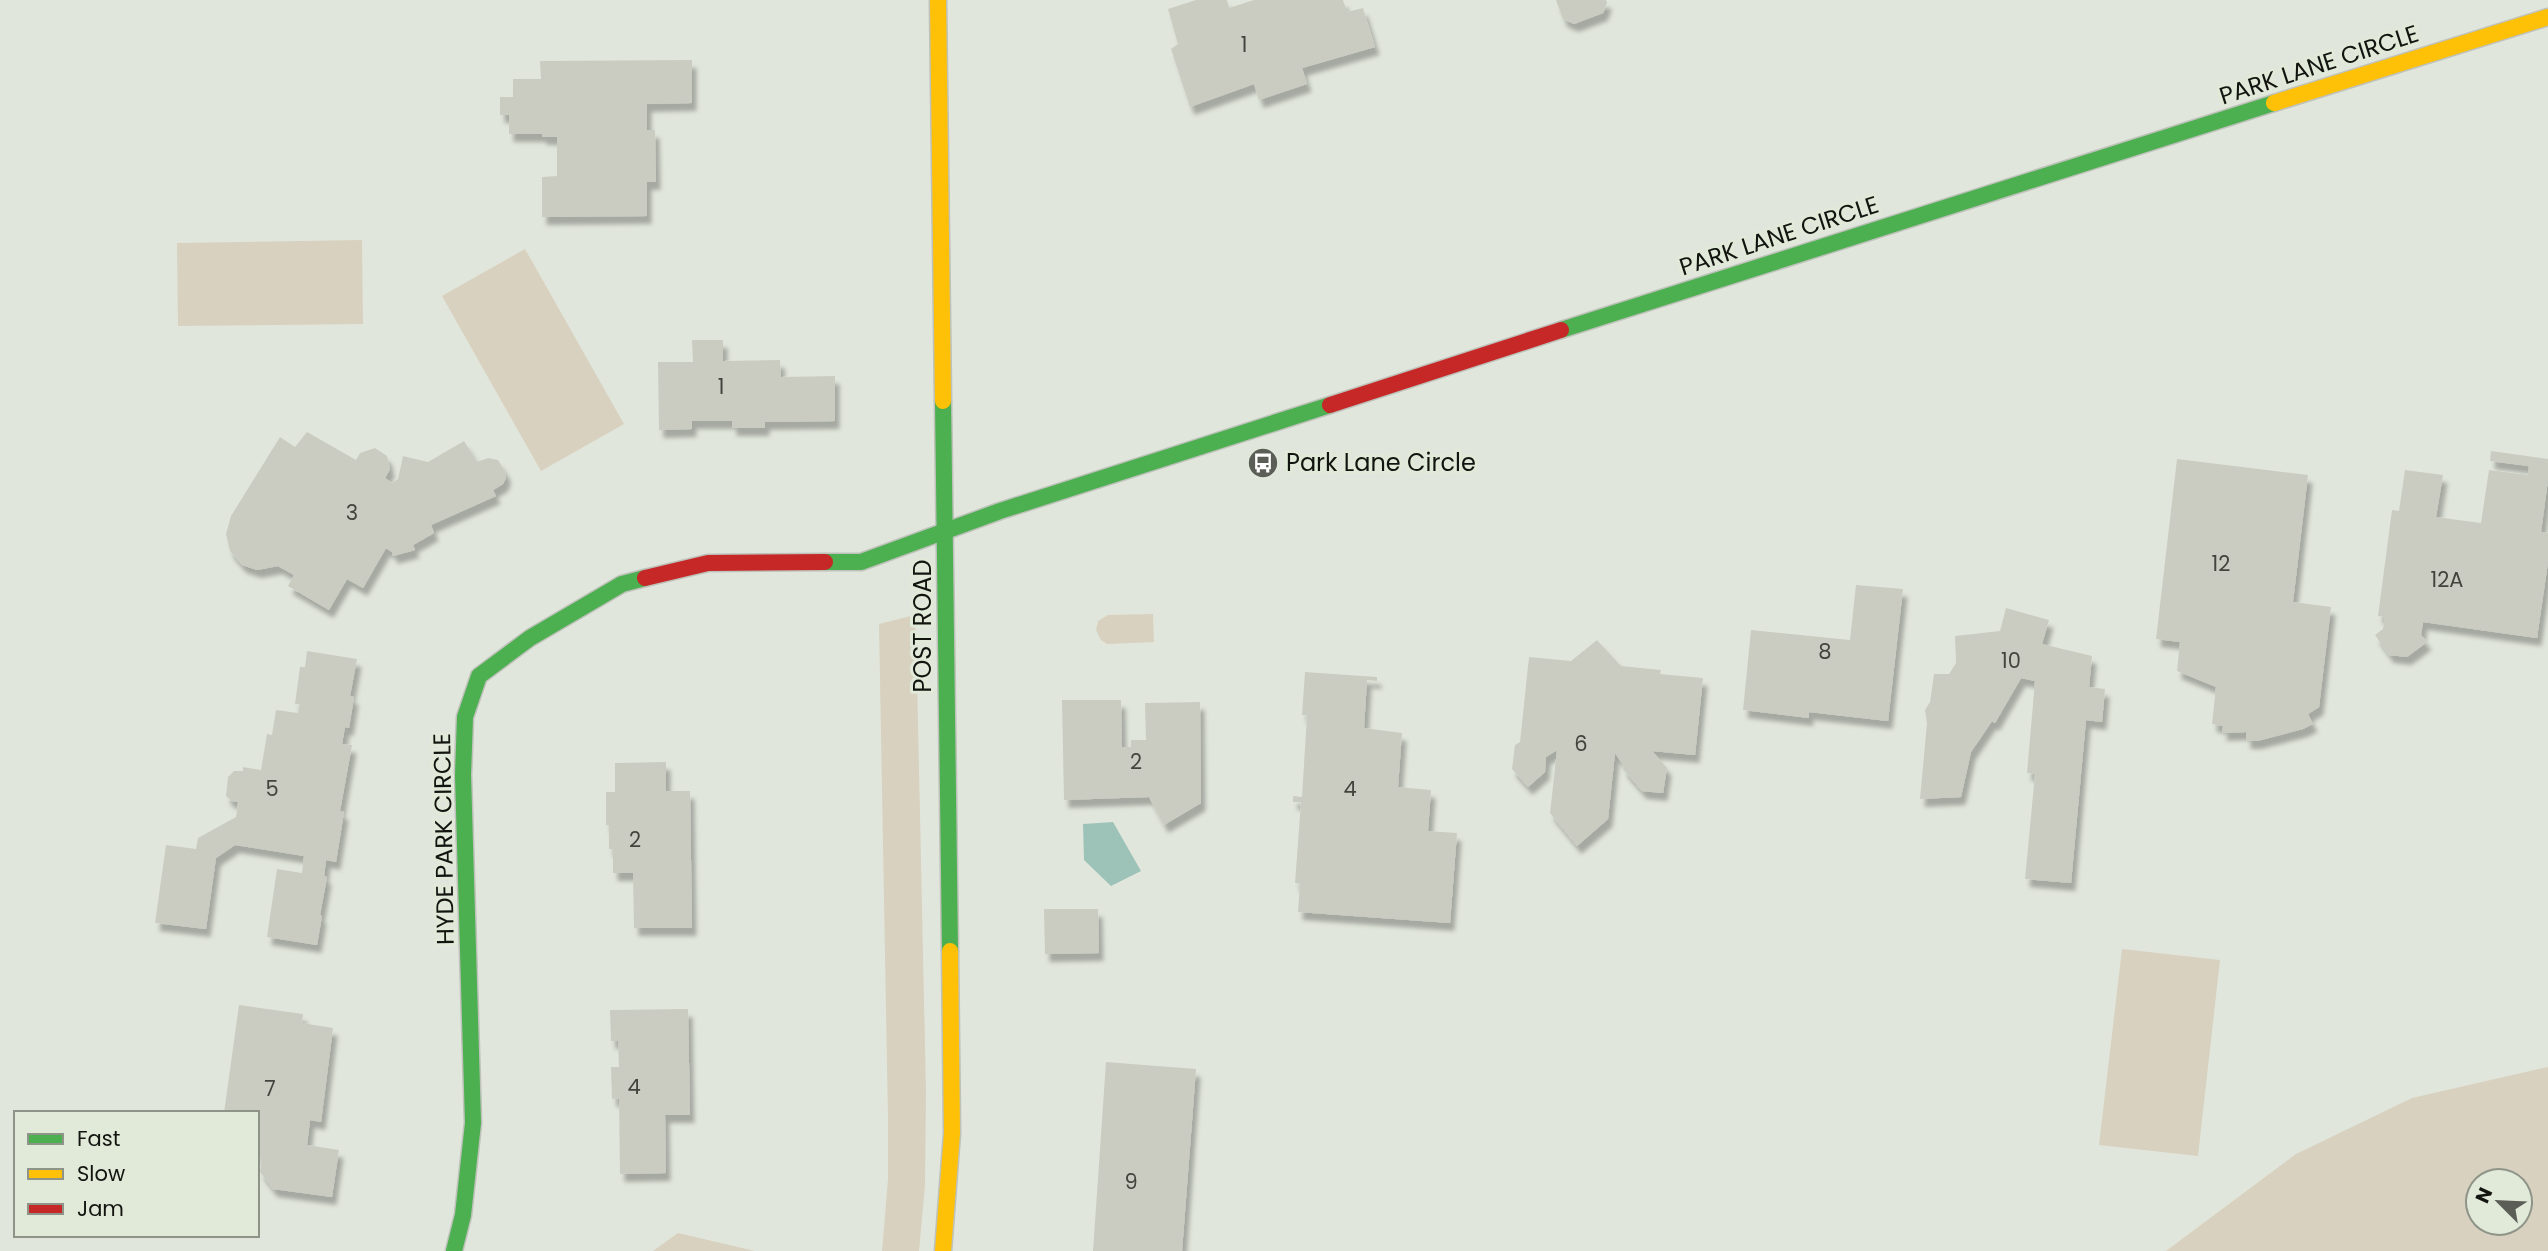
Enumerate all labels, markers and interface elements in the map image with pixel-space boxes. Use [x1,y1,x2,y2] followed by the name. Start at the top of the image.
[2215,17,2423,112] street label: PARK LANE CIRCLE
[1241,30,1247,59] house number: 1
[1675,188,1883,283] street label: PARK LANE CIRCLE
[718,372,724,401] house number: 1
[1246,446,1280,480] bus stop icon: Park Lane Circle
[1286,446,1476,479] place label: Park Lane Circle
[346,498,358,527] house number: 3
[2212,549,2230,578] house number: 12
[906,560,939,692] street label: POST ROAD
[2431,565,2463,594] house number: 12A
[1818,637,1832,666] house number: 8
[2001,646,2021,675] house number: 10
[1574,729,1588,758] house number: 6
[425,733,462,945] street label: HYDE PARK CIRCLE
[1130,747,1142,776] house number: 2
[265,774,279,803] house number: 5
[1343,774,1357,803] house number: 4
[629,825,641,854] house number: 2
[627,1072,641,1101] house number: 4
[264,1074,276,1103] house number: 7
[14,1111,259,1237] legend
[77,1124,120,1153] text: Fast
[77,1159,125,1188] text: Slow
[1124,1167,1138,1196] house number: 9
[2464,1167,2534,1237] north arrow
[2469,1183,2499,1207] text: N
[77,1194,124,1223] text: Jam

